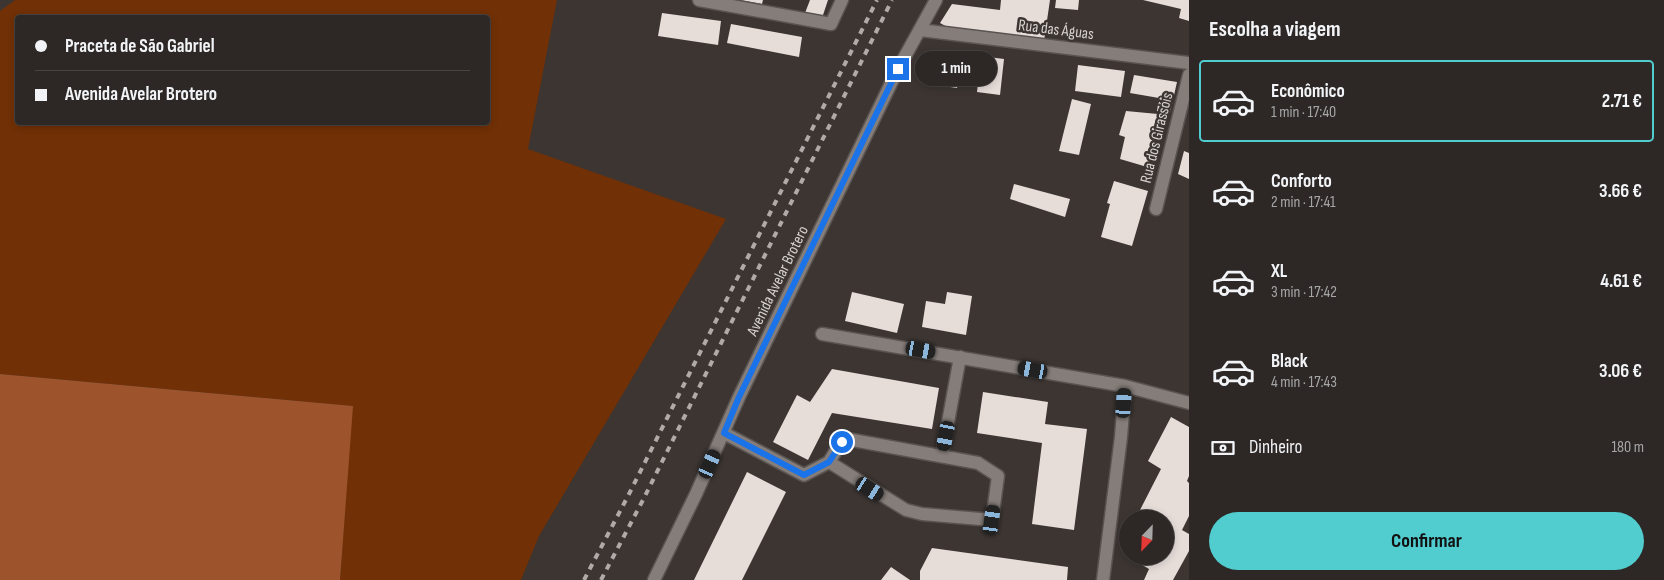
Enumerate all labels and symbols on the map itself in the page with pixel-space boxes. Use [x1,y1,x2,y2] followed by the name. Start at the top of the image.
[1017,16,1095,44] street label: Rua das Águas
[916,52,998,86] callout: 1 min
[887,58,909,80] route end
[1137,91,1177,185] street label: Rua dos Girassóis
[743,223,813,340] street label: Avenida Avelar Brotero
[904,340,937,360] car
[1016,360,1049,380] car
[1115,388,1132,418] car
[935,420,956,452] car
[831,431,853,453] route start
[697,447,722,481] car
[853,475,886,503] car
[982,504,1001,536] car
[1119,510,1174,565] north arrow

